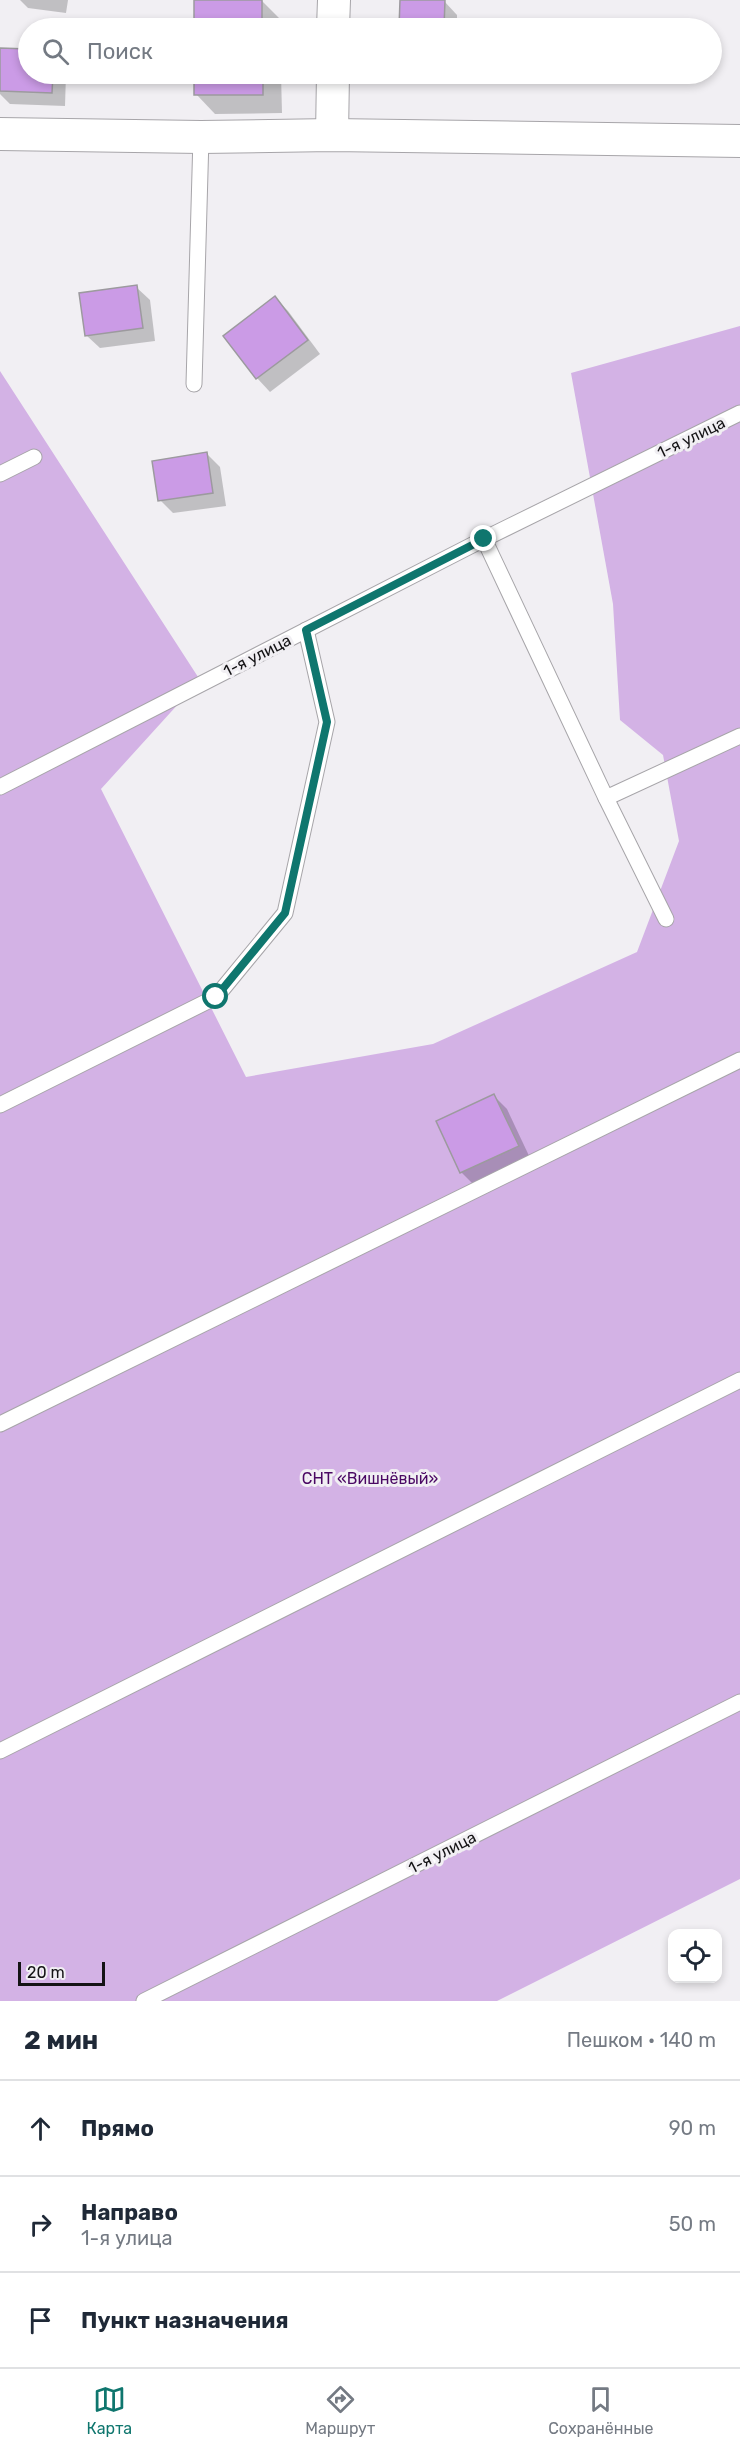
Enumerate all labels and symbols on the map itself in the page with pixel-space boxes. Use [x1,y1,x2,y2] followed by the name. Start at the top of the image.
[654,413,728,462] street label: 1-я улица
[470,525,496,551] route end
[220,630,294,681] street label: 1-я улица
[202,983,228,1009] route start
[302,1469,439,1488] park label: СНТ «Вишнёвый»
[405,1827,479,1878] street label: 1-я улица
[18,1959,105,1986] scale bar

